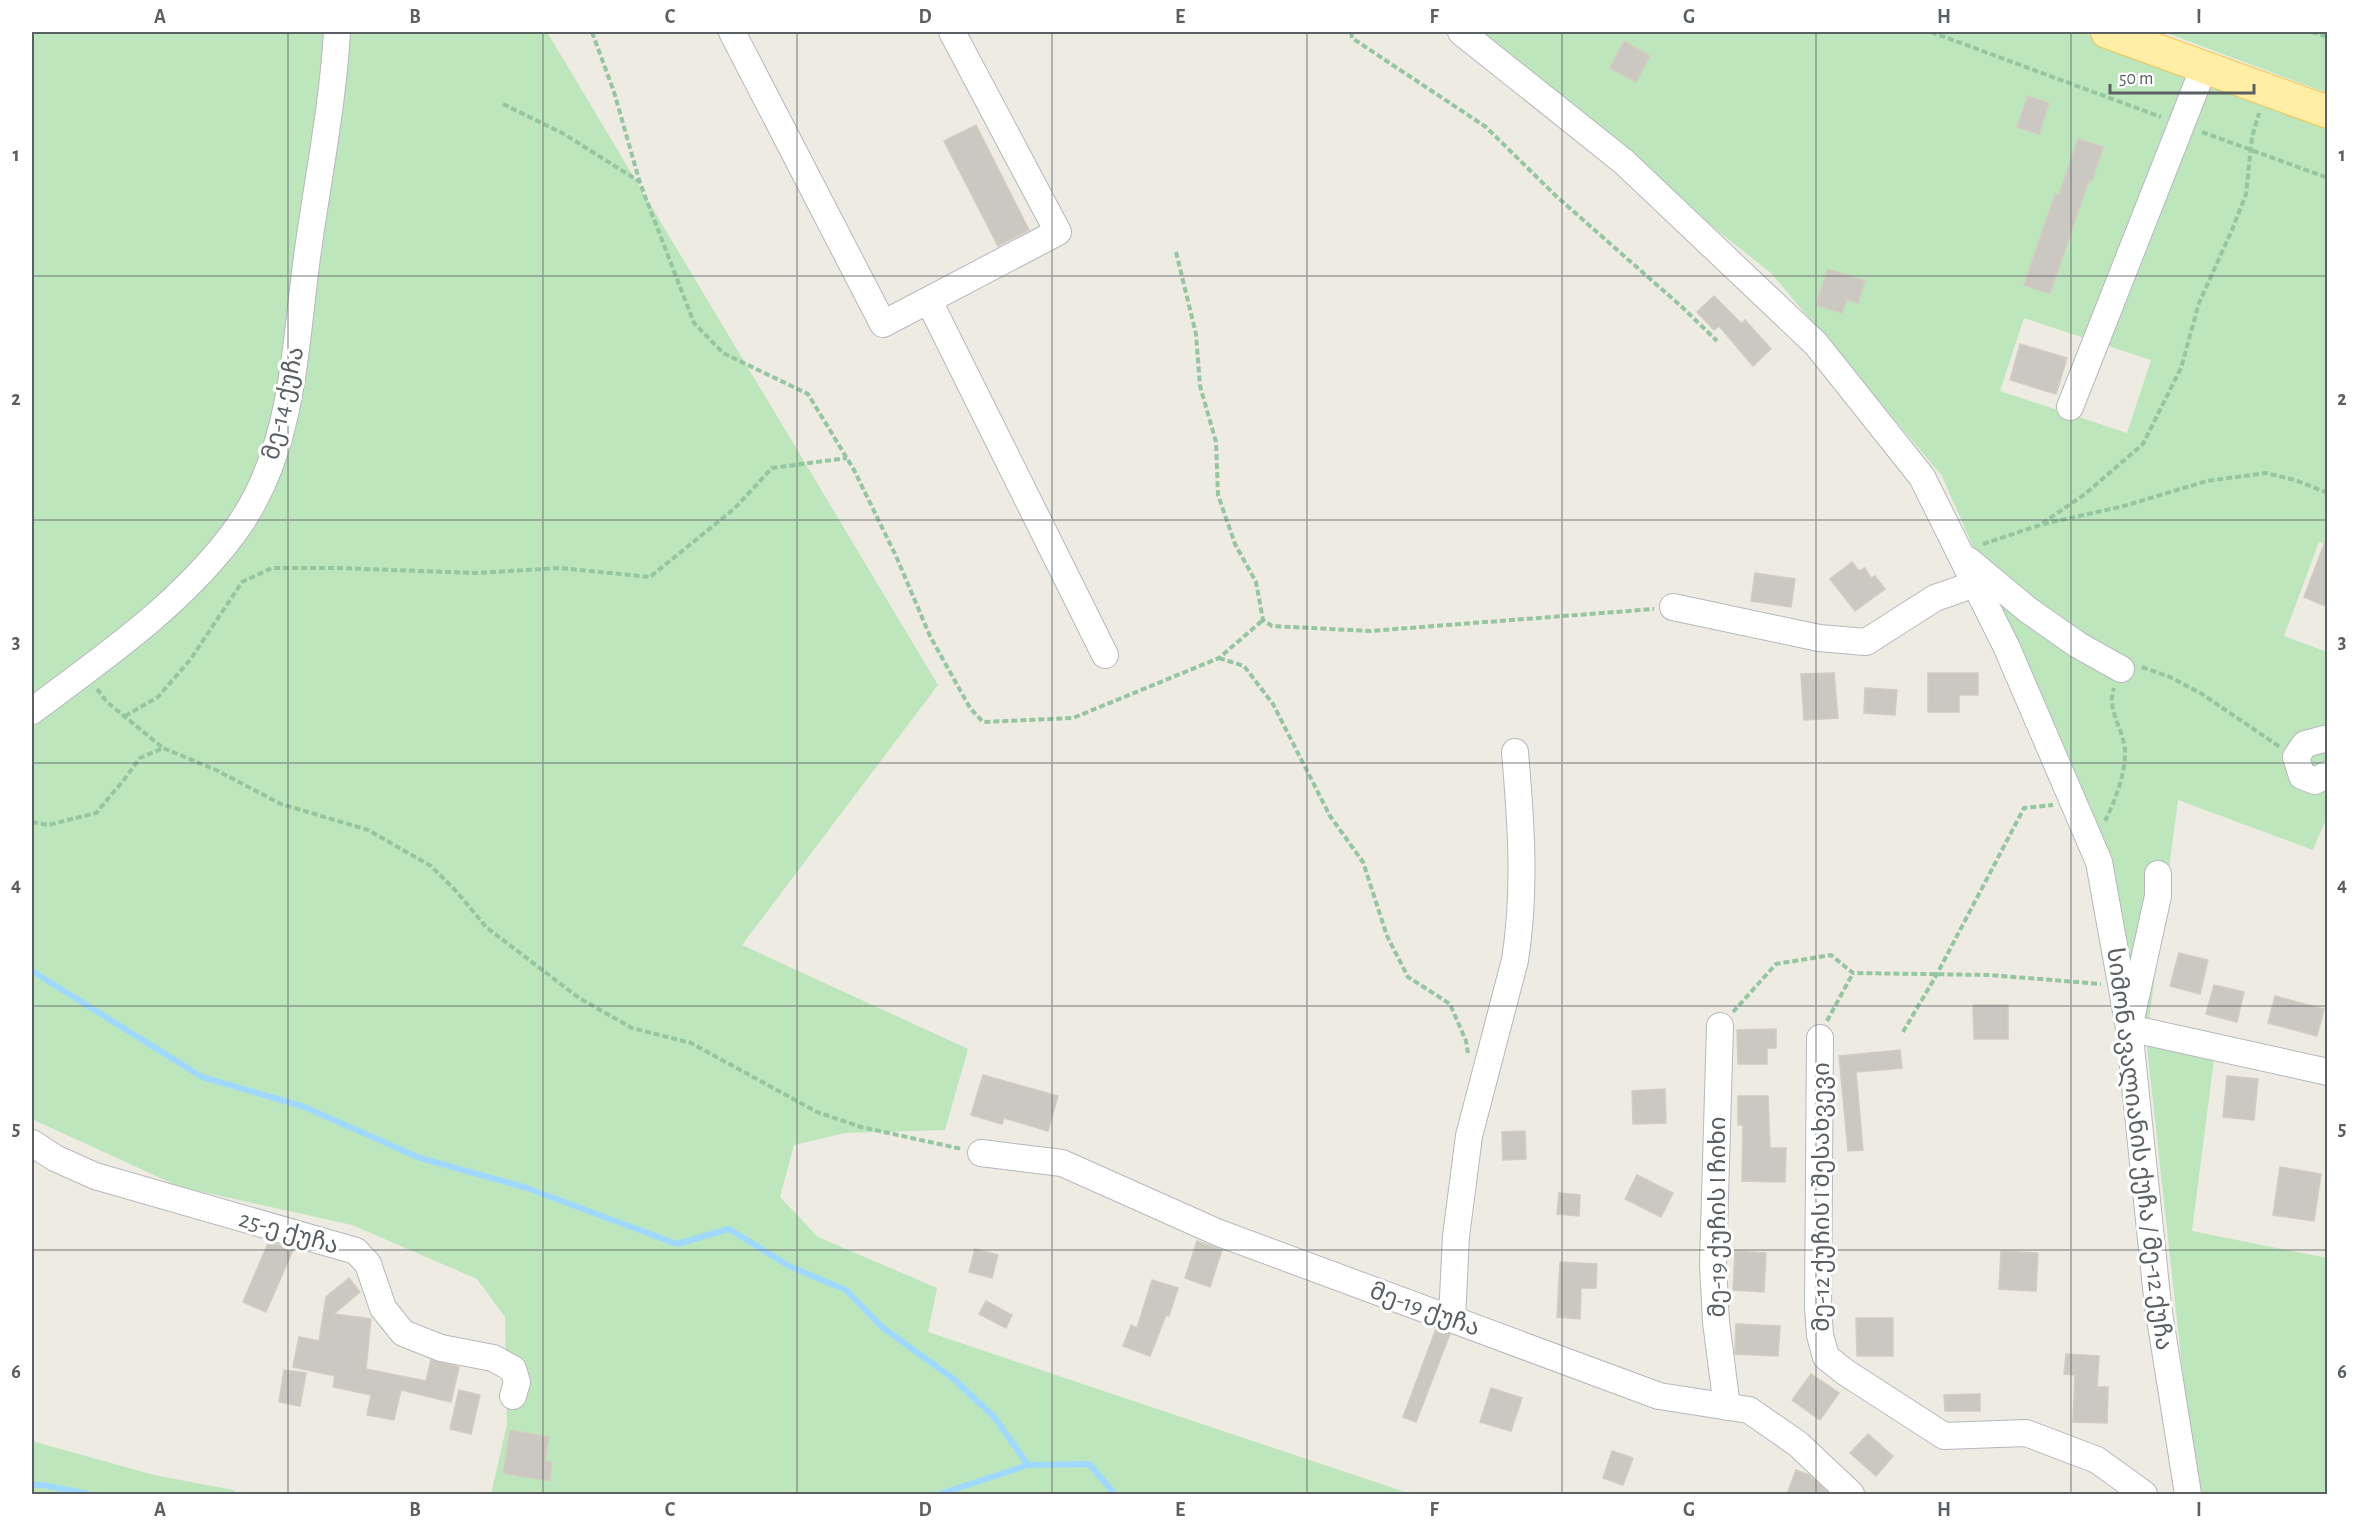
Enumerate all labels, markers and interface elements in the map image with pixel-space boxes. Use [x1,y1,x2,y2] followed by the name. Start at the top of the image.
[154,7,166,27] text: A
[409,7,421,27] text: B
[665,7,676,27] text: C
[918,7,932,27] text: D
[1175,7,1185,27] text: E
[1429,7,1439,27] text: F
[1683,7,1695,27] text: G
[1937,7,1951,27] text: H
[2196,7,2202,27] text: I
[2110,57,2254,95] scale bar
[2119,70,2153,88] text: 50 m
[12,145,20,165] text: 1
[2338,145,2346,165] text: 1
[259,344,310,462] street label: მე-14 ქუჩა
[11,389,21,409] text: 2
[2337,389,2347,409] text: 2
[12,632,20,652] text: 3
[2338,632,2346,652] text: 3
[11,875,21,895] text: 4
[2337,875,2347,895] text: 4
[2101,946,2176,1352] street label: სიმონ ავალიანის ქუჩა / მე-12 ქუჩა
[1810,1062,1835,1332] street label: მე-12 ქუჩის I შესახვევი
[1706,1117,1731,1317] street label: მე-19 ქუჩის I ჩიხი
[12,1119,20,1139] text: 5
[2338,1119,2346,1139] text: 5
[236,1207,341,1260] street label: 25-ე ქუჩა
[1366,1279,1483,1342] street label: მე-19 ქუჩა
[11,1362,21,1382] text: 6
[2337,1362,2347,1382] text: 6
[154,1500,166,1520] text: A
[409,1500,421,1520] text: B
[665,1500,676,1520] text: C
[918,1500,932,1520] text: D
[1175,1500,1185,1520] text: E
[1429,1500,1439,1520] text: F
[1683,1500,1695,1520] text: G
[1937,1500,1951,1520] text: H
[2196,1500,2202,1520] text: I

